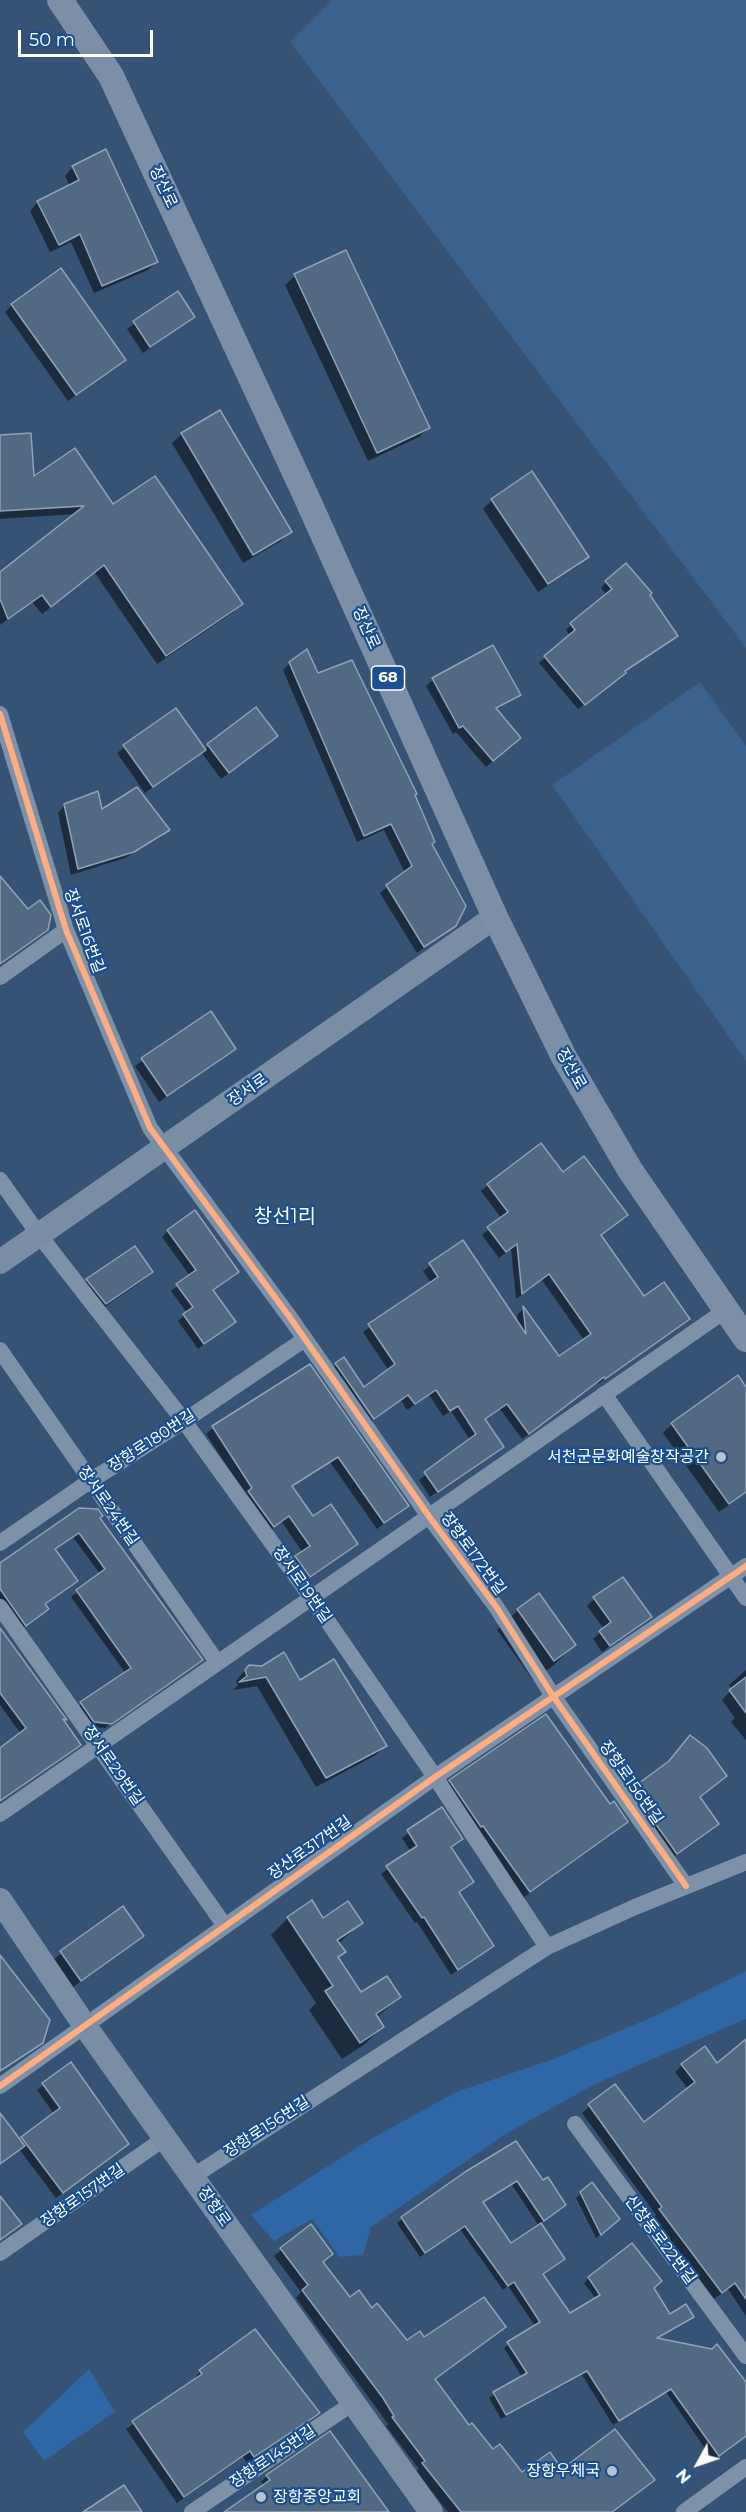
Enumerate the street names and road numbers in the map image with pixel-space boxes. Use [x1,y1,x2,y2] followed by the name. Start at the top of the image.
[145,163,181,211] street label: 장산로
[348,604,384,652] street label: 장산로
[372,666,404,690] road number: 68
[60,886,108,976] street label: 장서로16번길
[552,1045,590,1093] street label: 장산로
[224,1069,272,1111] street label: 장서로
[105,1406,199,1476] street label: 장항로180번길
[73,1462,143,1550] street label: 장서로24번길
[436,1509,510,1599] street label: 장항로172번길
[269,1543,335,1627] street label: 장서로19번길
[79,1723,147,1809] street label: 장서로29번길
[595,1737,667,1829] street label: 장항로156번길
[264,1812,356,1884] street label: 장산로317번길
[221,2092,313,2162] street label: 장항로156번길
[38,2160,128,2232] street label: 장항로157번길
[193,2183,235,2231] street label: 장항로
[620,2192,700,2288] street label: 신창동로22번길
[227,2421,319,2493] street label: 장항로145번길

